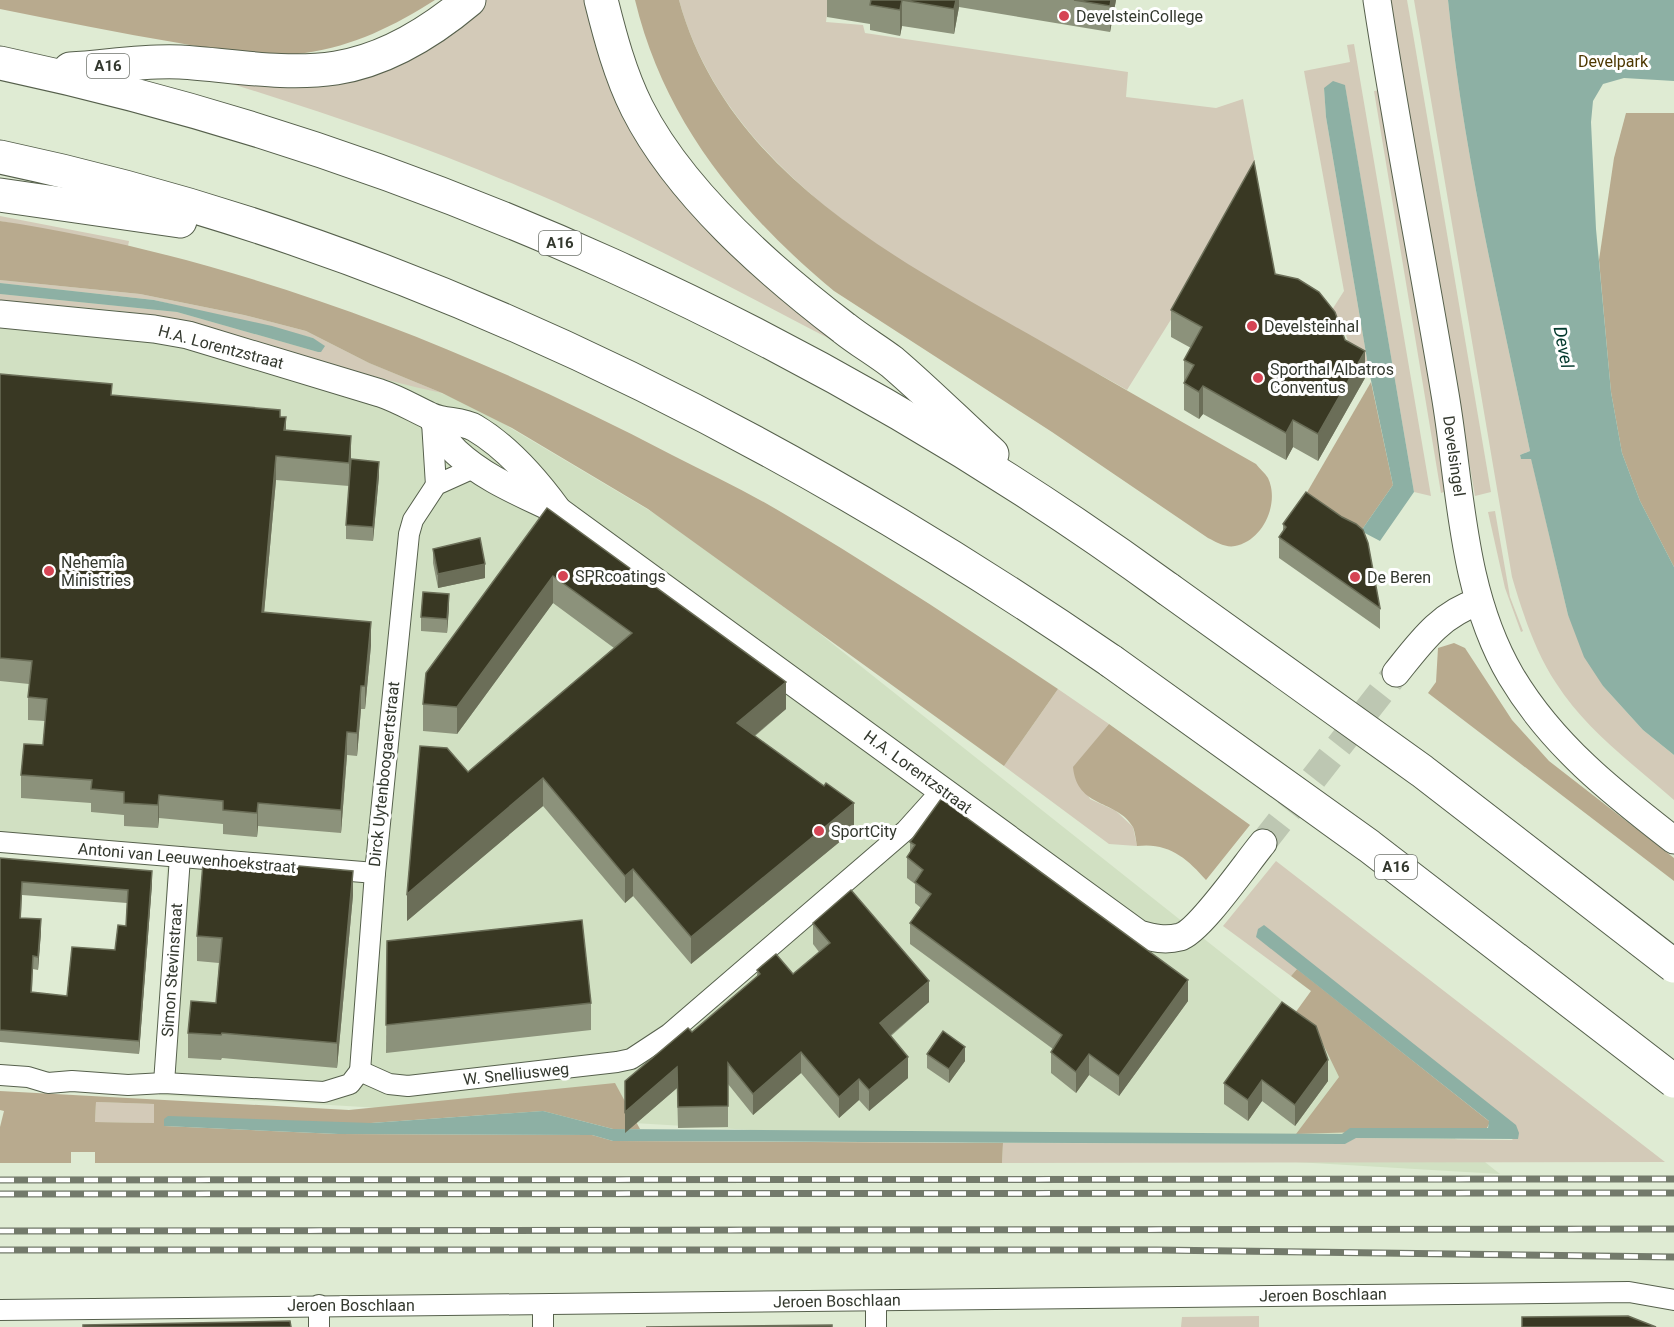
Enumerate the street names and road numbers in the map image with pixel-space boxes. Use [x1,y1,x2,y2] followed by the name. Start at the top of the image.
[87,54,129,78] road number: A16
[539,231,581,255] road number: A16
[156,321,286,373] street label: H.A. Lorentzstraat
[1439,414,1469,498] street label: Develsingel
[365,680,403,868] street label: Dirck Uytenboogaertstraat
[860,726,976,818] street label: H.A. Lorentzstraat
[77,839,297,877] street label: Antoni van Leeuwenhoekstraat
[1375,855,1417,879] road number: A16
[158,902,186,1038] street label: Simon Stevinstraat
[462,1059,570,1089] street label: W. Snelliusweg
[1259,1284,1387,1306] street label: Jeroen Boschlaan
[773,1290,901,1312] street label: Jeroen Boschlaan
[287,1296,415,1315] street label: Jeroen Boschlaan

